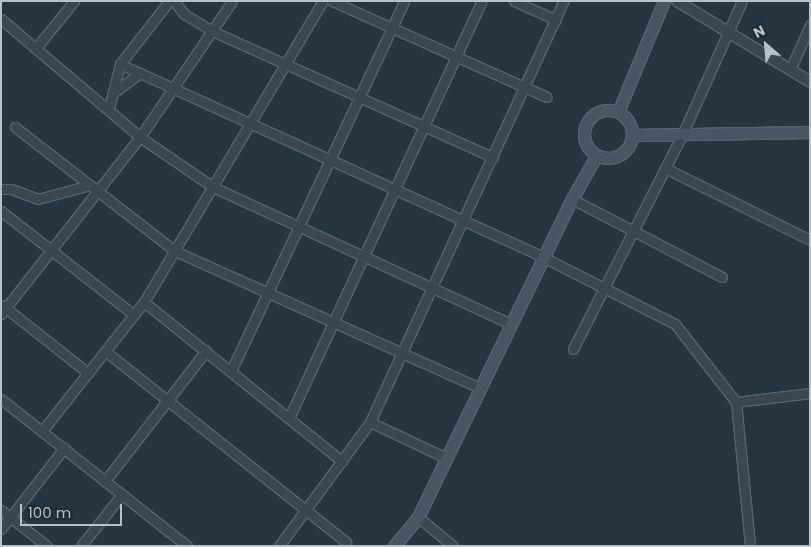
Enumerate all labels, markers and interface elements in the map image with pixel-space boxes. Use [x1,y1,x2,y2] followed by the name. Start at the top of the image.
[741,20,791,70] north arrow
[750,20,768,43] text: N
[22,494,125,526] scale bar
[28,502,71,523] text: 100 m

